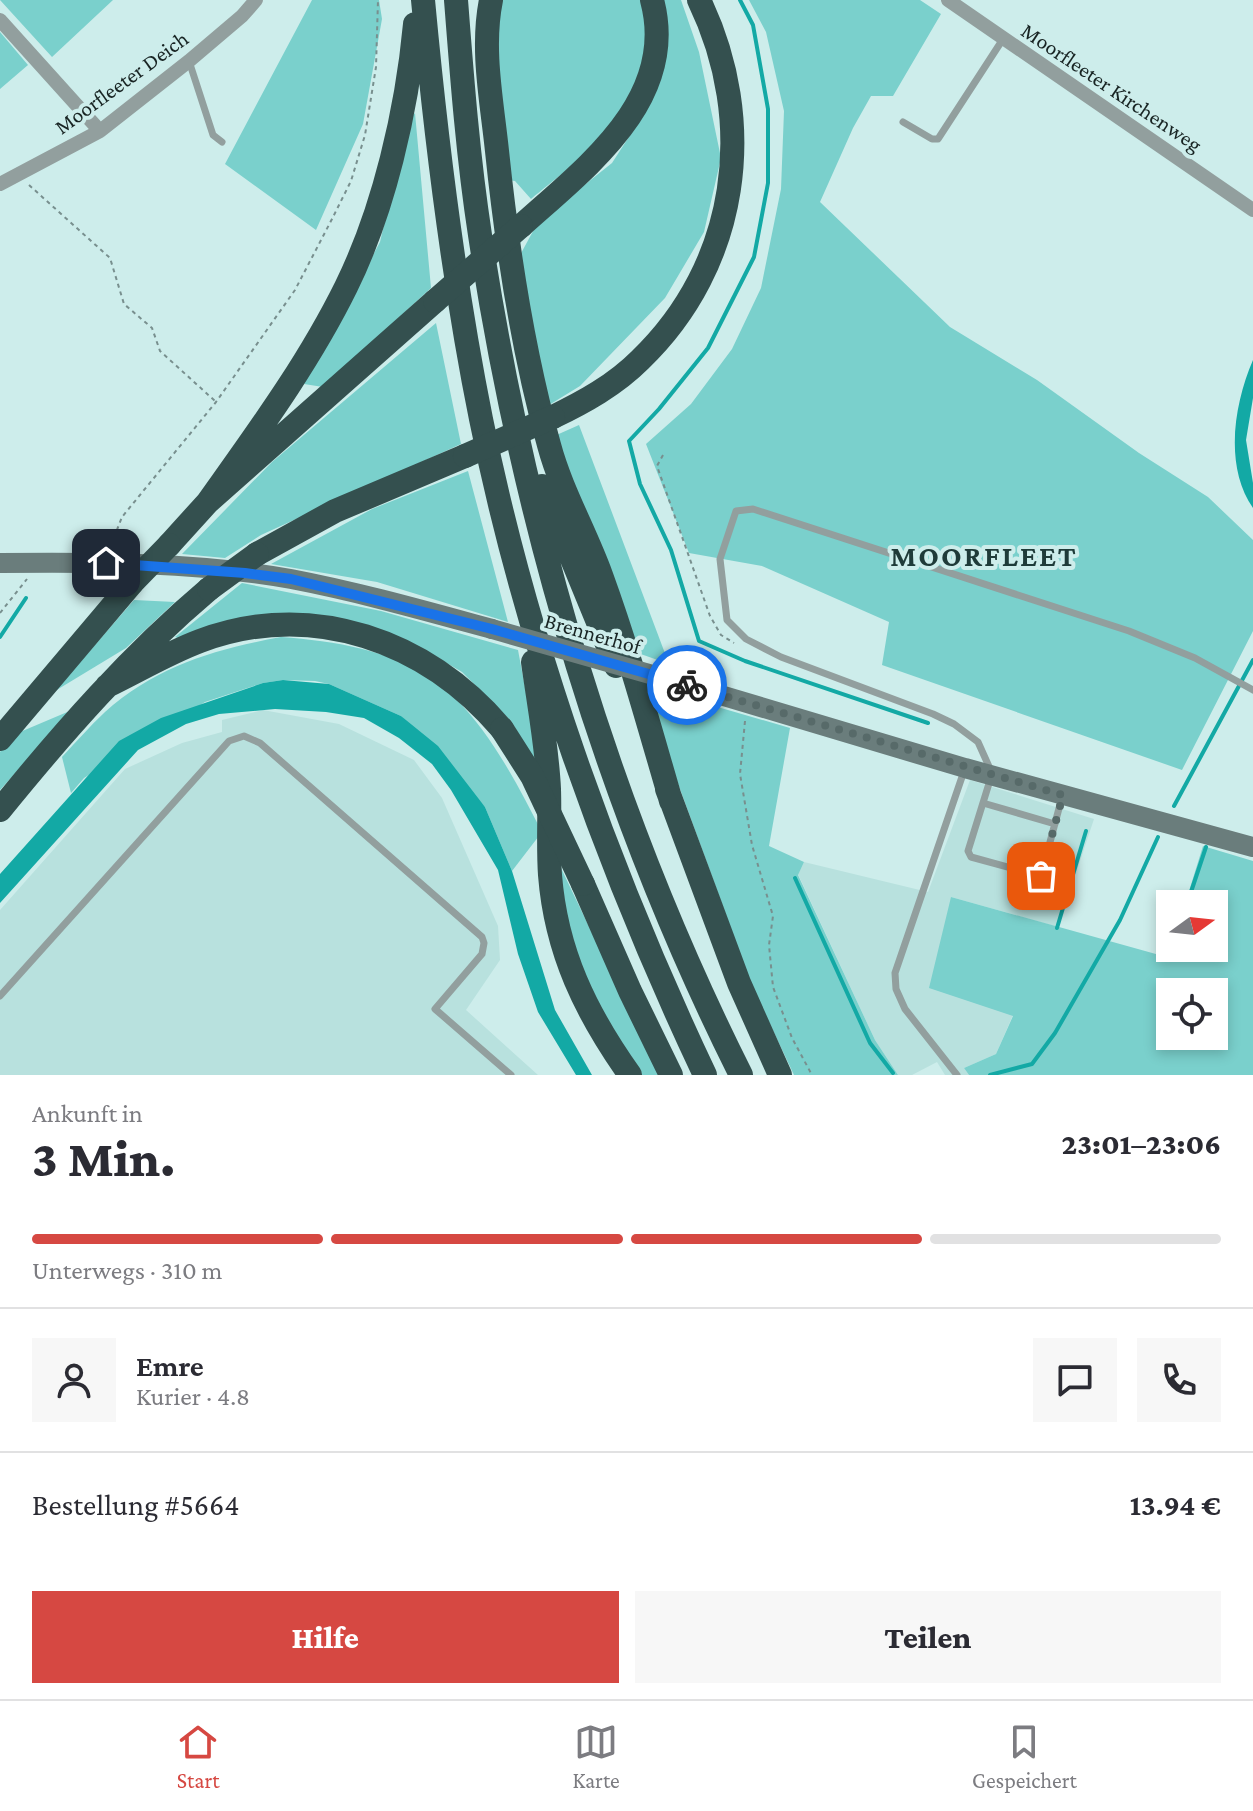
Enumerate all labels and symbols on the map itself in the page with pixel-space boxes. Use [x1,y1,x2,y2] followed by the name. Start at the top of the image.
[1017,18,1207,157] street label: Moorfleeter Kirchenweg
[50,25,193,139] street label: Moorfleeter Deich
[72,529,140,597] pin
[890,539,1078,572] district label: MOORFLEET
[542,608,645,660] street label: Brennerhof
[647,645,727,725] courier
[1007,842,1075,910] pin
[1156,890,1228,962] north arrow

